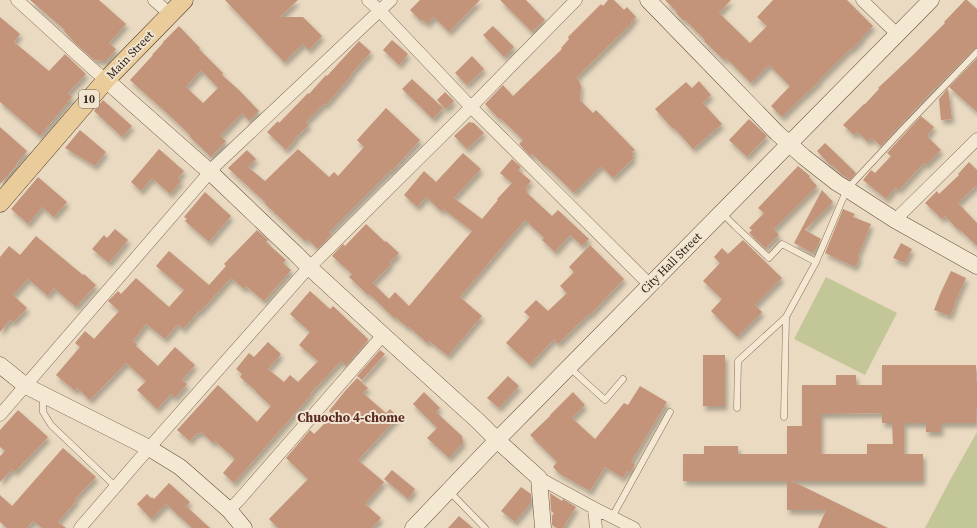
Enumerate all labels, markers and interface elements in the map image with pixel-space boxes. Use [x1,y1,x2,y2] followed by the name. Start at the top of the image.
[103,27,157,83] street label: Main Street
[79,90,99,108] road number: 10
[637,229,705,297] street label: City Hall Street
[297,409,405,426] district label: Chuocho 4-chome

